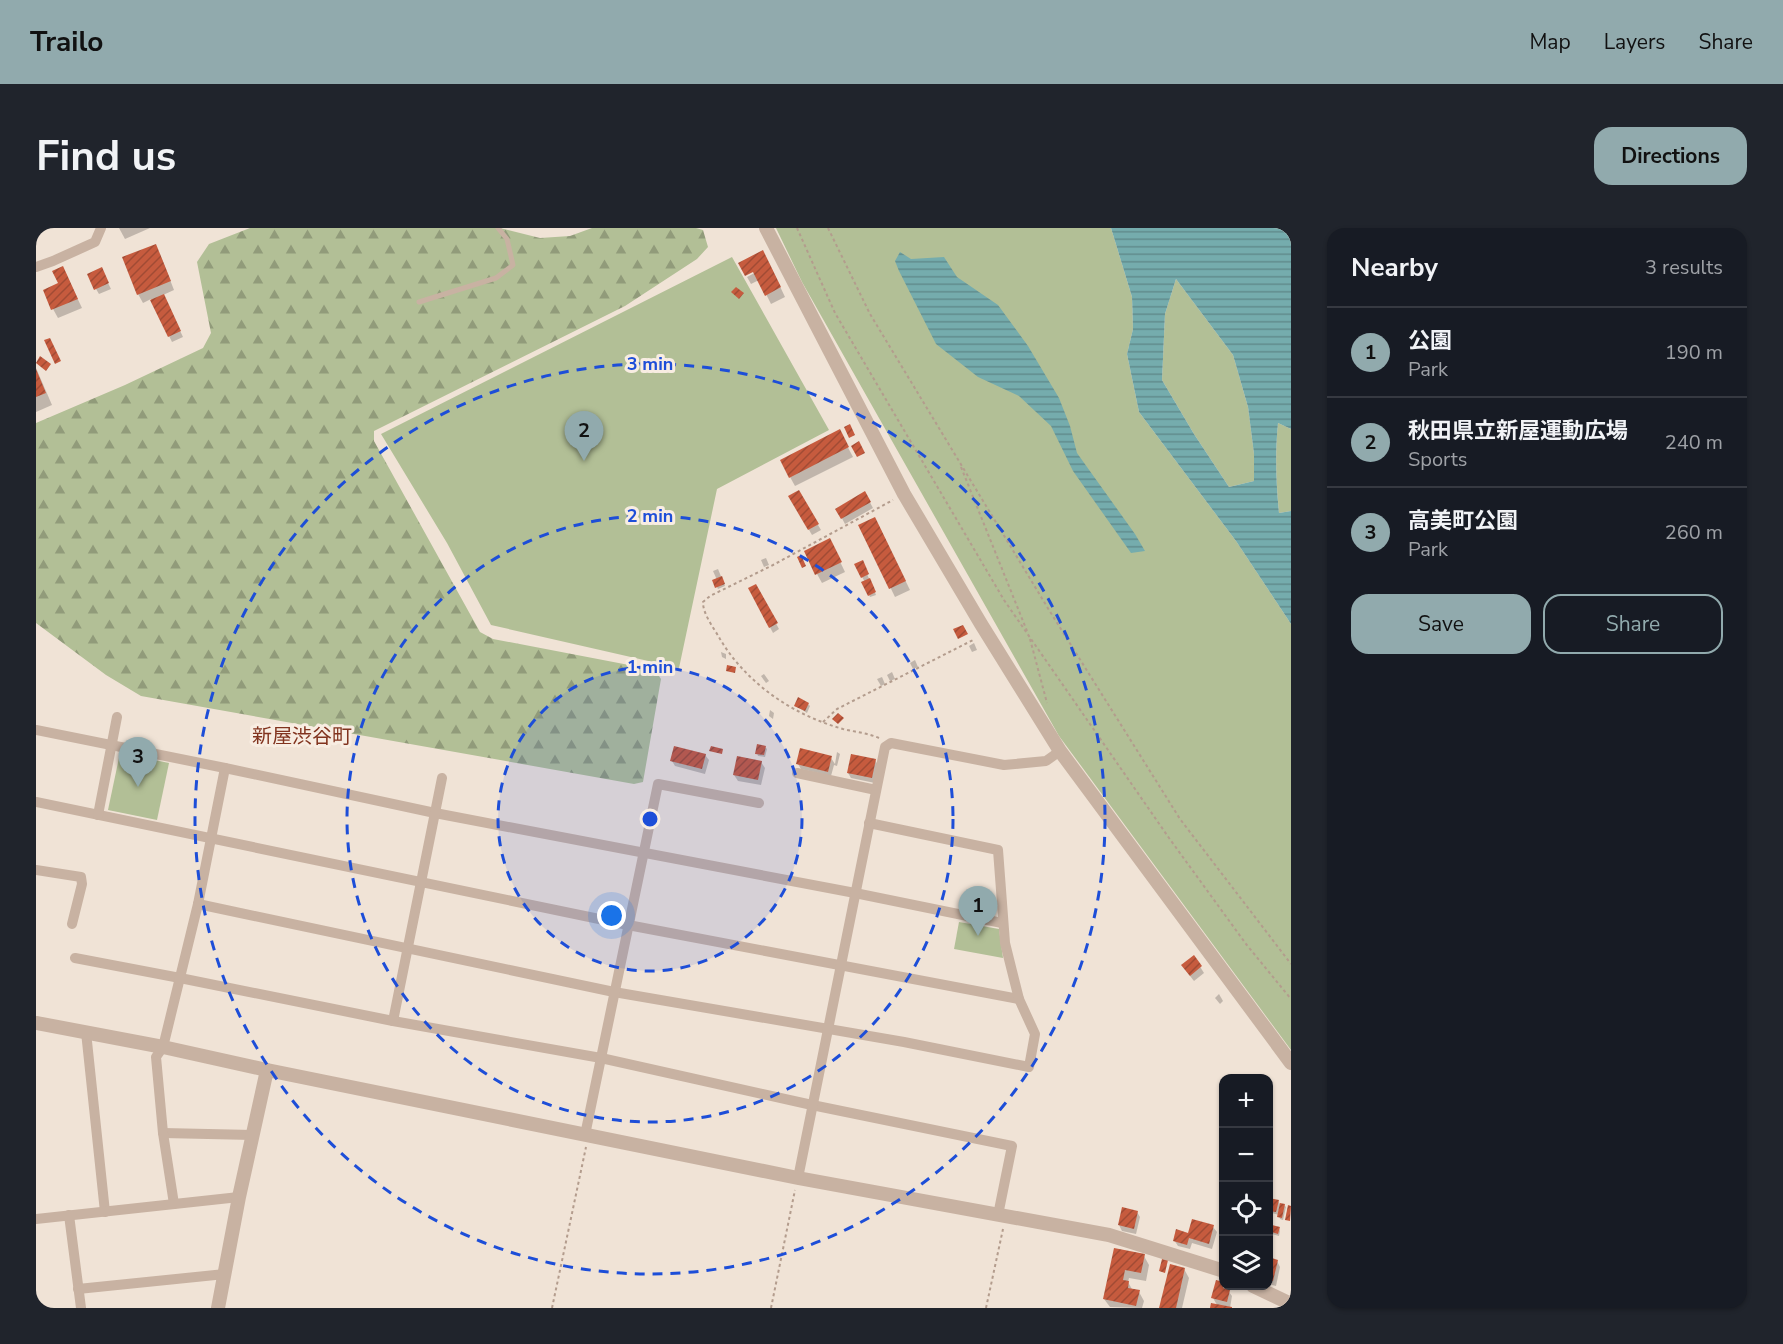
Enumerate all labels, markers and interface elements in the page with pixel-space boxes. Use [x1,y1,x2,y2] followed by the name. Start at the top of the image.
[30,23,103,61] text: Trailo
[1529,28,1571,56] text: Map
[1604,28,1665,56] text: Layers
[1698,28,1753,56] text: Share
[1594,127,1747,185] button: Directions
[36,128,176,185] text: Find us
[1351,250,1438,285] text: Nearby
[1645,254,1723,281] text: 3 results
[1408,326,1452,356] text: 公園
[1365,339,1377,366] text: 1
[1665,339,1723,366] text: 190 m
[627,352,673,376] text: 3 min
[1408,356,1448,383] text: Park
[564,412,604,461] pin: 2
[1408,416,1628,446] text: 秋田県立新屋運動広場
[1365,429,1377,456] text: 2
[1665,429,1723,456] text: 240 m
[1408,446,1467,473] text: Sports
[627,504,673,528] text: 2 min
[1408,506,1518,536] text: 高美町公園
[1365,519,1377,546] text: 3
[1665,519,1723,546] text: 260 m
[1408,536,1448,563] text: Park
[1351,594,1531,654] button: Save
[1543,594,1723,654] button: Share
[627,655,673,679] text: 1 min
[252,723,352,750] district label: 新屋渋谷町
[118,738,158,787] pin: 3
[640,809,660,829] centre of rings
[958,886,998,936] pin: 1
[597,901,626,930] your location
[1219,1074,1273,1290] map controls
[1219,1074,1273,1128] button: +
[1219,1128,1273,1182] button: −
[1219,1182,1273,1236] button: locate
[1219,1236,1273,1290] button: layers

